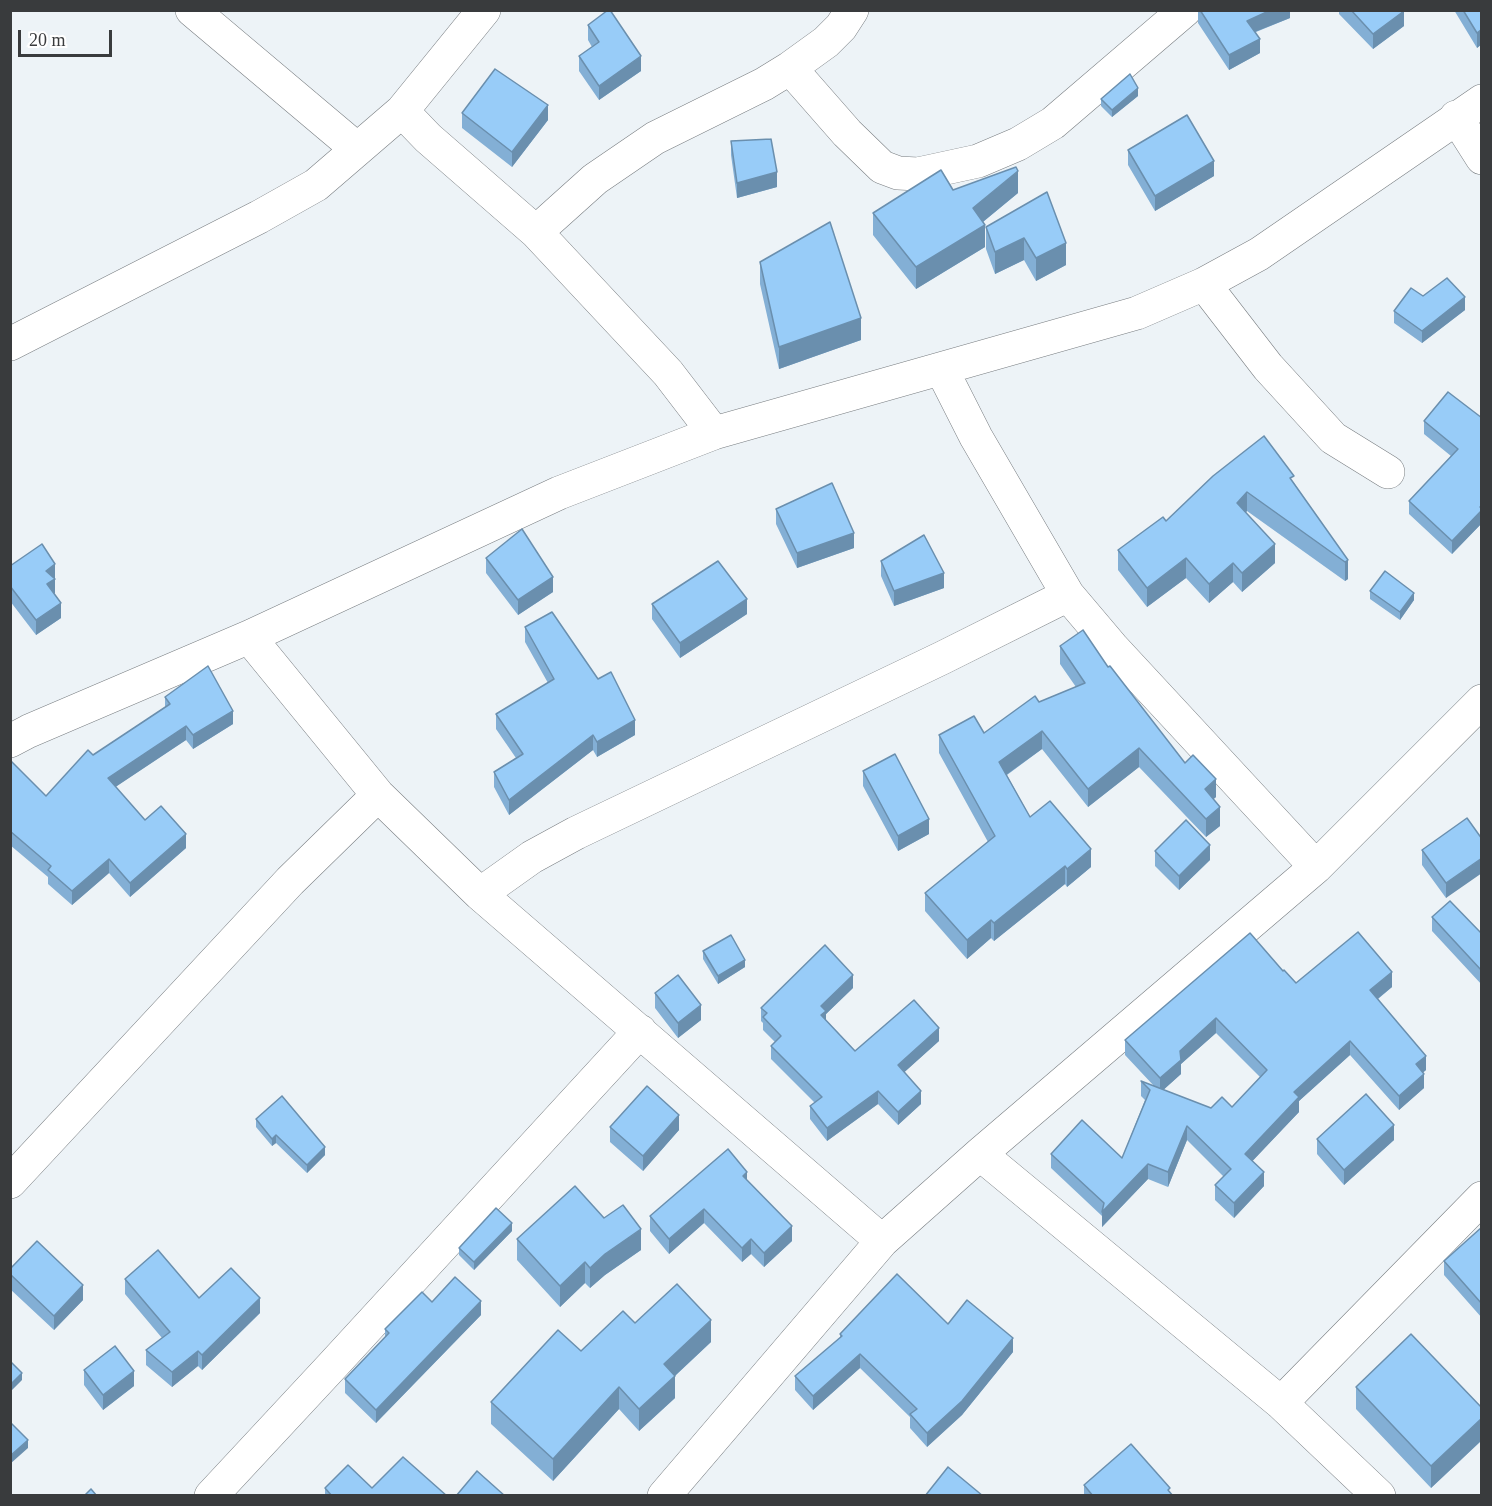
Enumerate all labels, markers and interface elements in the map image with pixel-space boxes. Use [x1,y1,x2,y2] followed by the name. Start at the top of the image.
[21,18,116,56] scale bar
[29,30,66,50] text: 20 m

